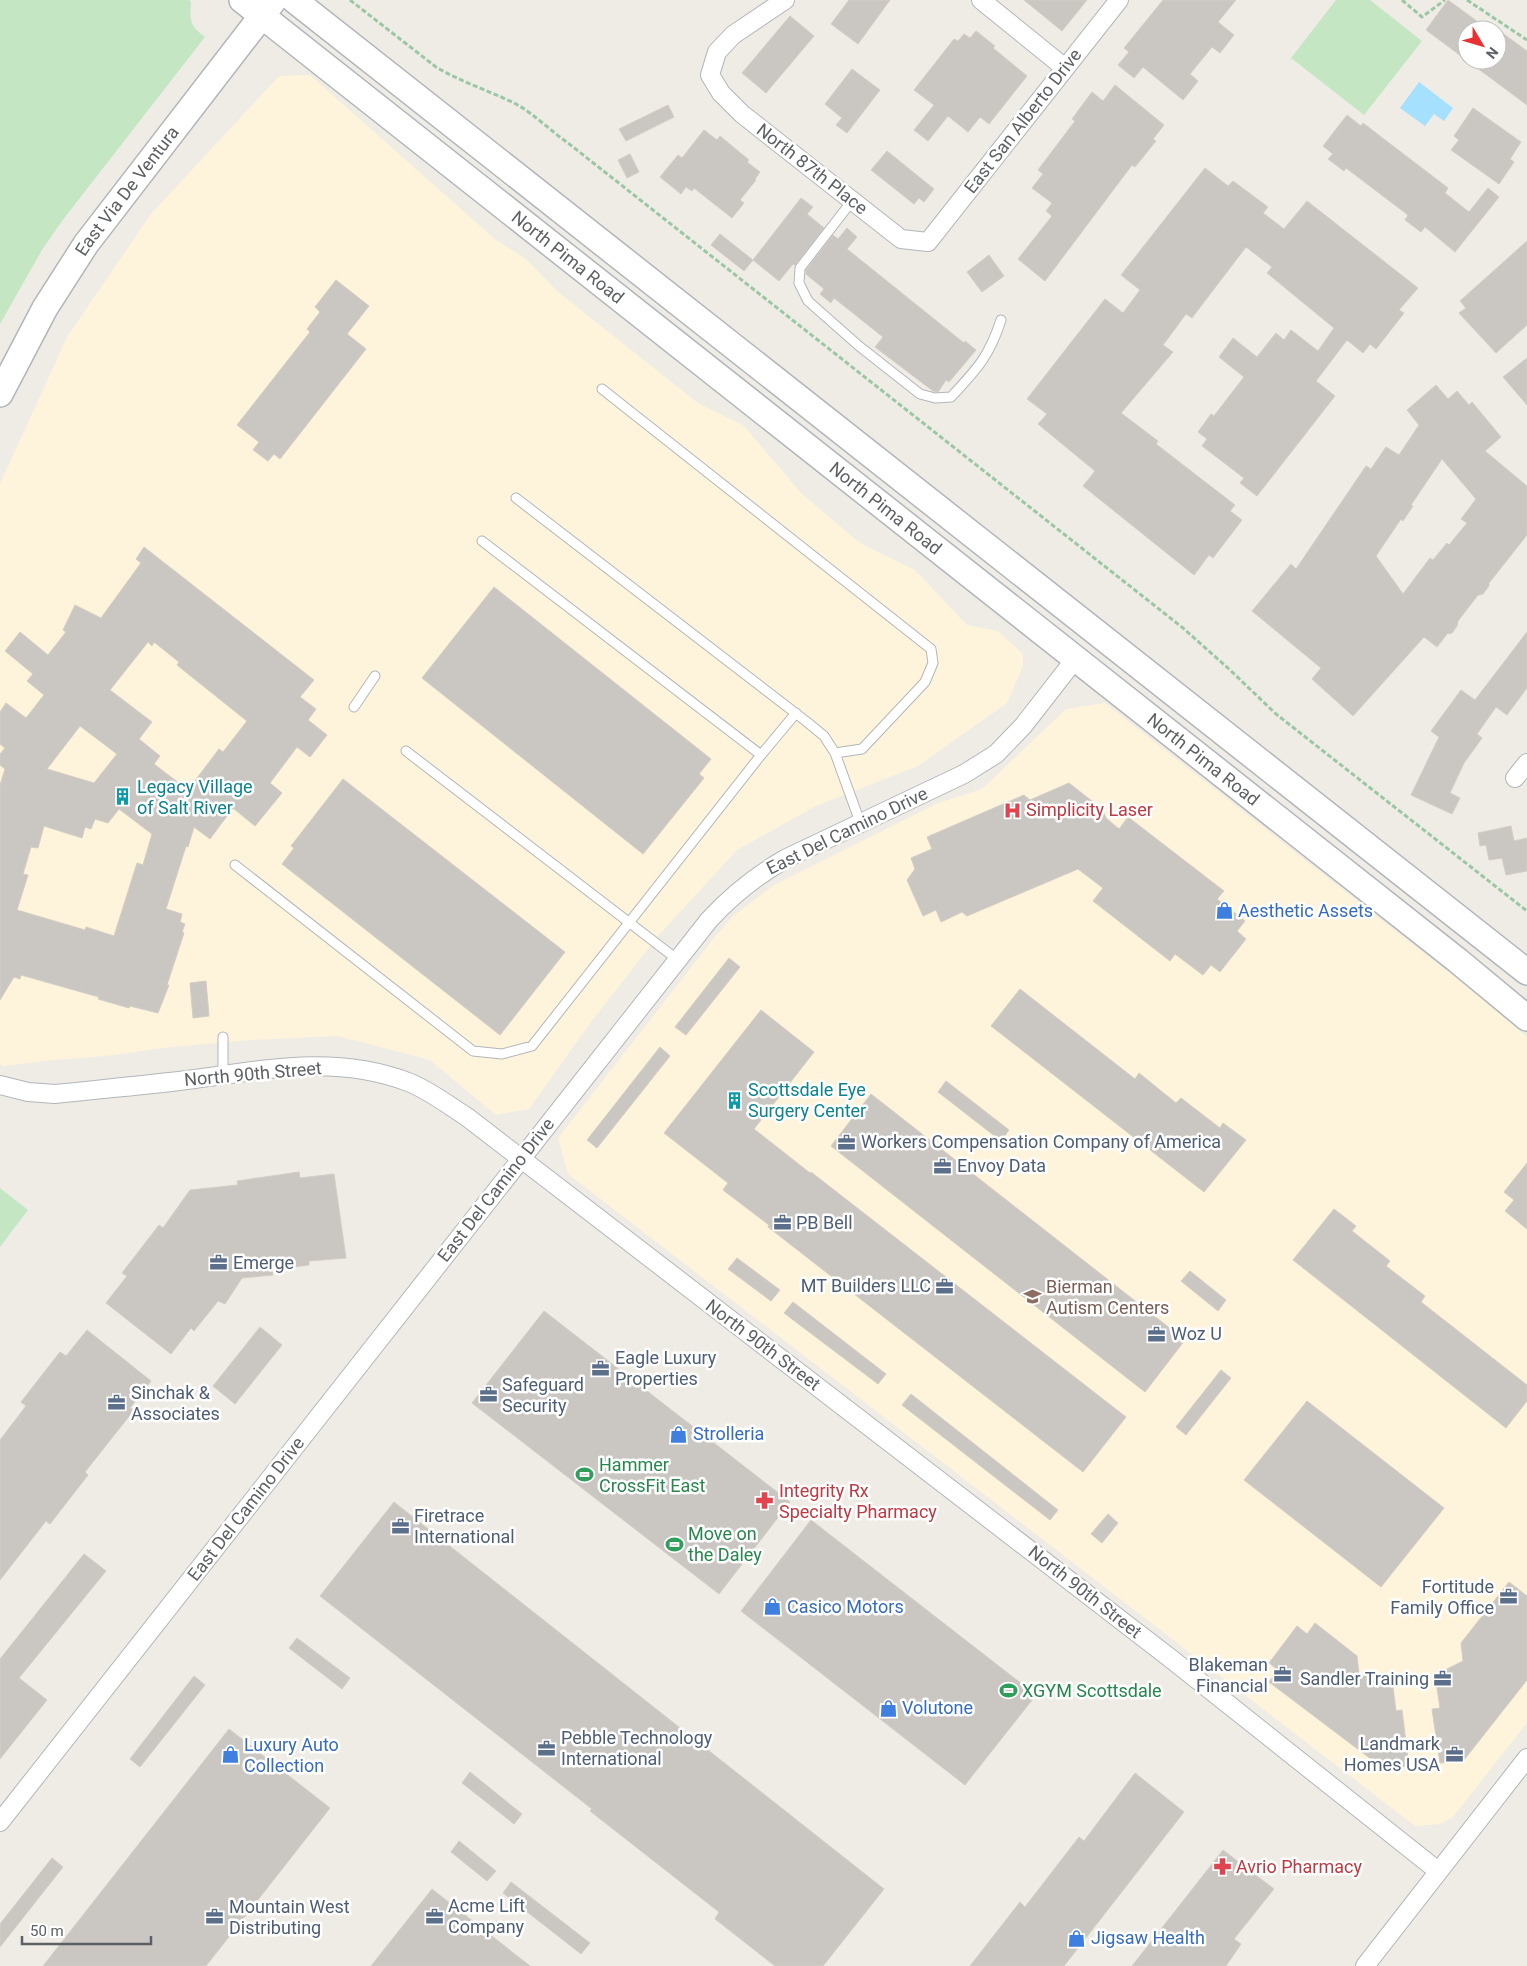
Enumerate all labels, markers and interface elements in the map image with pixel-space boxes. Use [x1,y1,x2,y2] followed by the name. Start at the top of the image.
[1457,20,1507,70] north arrow
[960,44,1086,197] street label: East San Alberto Drive
[1483,44,1502,62] text: N
[753,119,872,218] street label: North 87th Place
[70,122,183,259] street label: East Via De Ventura
[508,206,628,308] street label: North Pima Road
[825,457,946,559] street label: North Pima Road
[1143,708,1264,810] street label: North Pima Road
[137,776,253,818] place label: Legacy Village of Salt River
[763,782,931,879] street label: East Del Camino Drive
[113,787,133,807] building icon: Legacy Village of Salt River
[1026,799,1153,820] place label: Simplicity Laser
[1002,800,1022,820] hospital icon: Simplicity Laser
[1238,900,1373,921] place label: Aesthetic Assets
[1214,901,1234,921] shop icon: Aesthetic Assets
[183,1057,323,1090] street label: North 90th Street
[748,1079,866,1121] place label: Scottsdale Eye Surgery Center
[724,1090,744,1110] building icon: Scottsdale Eye Surgery Center
[433,1114,558,1266] street label: East Del Camino Drive
[861,1131,1221,1152] place label: Workers Compensation Company of America
[837,1132,857,1152] office icon: Workers Compensation Company of America
[957,1155,1046,1176] place label: Envoy Data
[933,1156,953,1176] office icon: Envoy Data
[796,1212,853,1233] place label: PB Bell
[772,1213,792,1233] office icon: PB Bell
[233,1252,294,1273] place label: Emerge
[209,1253,229,1273] office icon: Emerge
[801,1275,931,1296] place label: MT Builders LLC
[935,1276,955,1296] office icon: MT Builders LLC
[1046,1276,1169,1318] place label: Bierman Autism Centers
[1022,1287,1042,1307] school or university icon: Bierman Autism Centers
[702,1295,825,1395] street label: North 90th Street
[1171,1323,1222,1344] place label: Woz U
[1147,1324,1167,1344] office icon: Woz U
[615,1347,717,1389] place label: Eagle Luxury Properties
[591,1358,611,1378] office icon: Eagle Luxury Properties
[502,1374,584,1416] place label: Safeguard Security
[131,1382,220,1424] place label: Sinchak & Associates
[478,1385,498,1405] office icon: Safeguard Security
[107,1393,127,1413] office icon: Sinchak & Associates
[693,1423,764,1444] place label: Strolleria
[669,1424,689,1444] shop icon: Strolleria
[183,1433,308,1585] street label: East Del Camino Drive
[599,1454,705,1496] place label: Hammer CrossFit East
[575,1465,595,1485] sports icon: Hammer CrossFit East
[779,1480,937,1522] place label: Integrity Rx Specialty Pharmacy
[755,1491,775,1511] pharmacy icon: Integrity Rx Specialty Pharmacy
[414,1505,515,1547] place label: Firetrace International
[390,1516,410,1536] office icon: Firetrace International
[688,1523,762,1565] place label: Move on the Daley
[664,1534,684,1554] sports icon: Move on the Daley
[1025,1541,1146,1642] street label: North 90th Street
[1390,1576,1494,1618] place label: Fortitude Family Office
[1498,1587,1518,1607] office icon: Fortitude Family Office
[787,1596,904,1617] place label: Casico Motors
[763,1597,783,1617] shop icon: Casico Motors
[1189,1654,1268,1696] place label: Blakeman Financial
[1272,1665,1292,1685] office icon: Blakeman Financial
[1300,1668,1429,1689] place label: Sandler Training
[1433,1669,1453,1689] office icon: Sandler Training
[1022,1680,1162,1701] place label: XGYM Scottsdale
[998,1681,1018,1701] sports icon: XGYM Scottsdale
[902,1697,973,1718] place label: Volutone
[878,1698,898,1718] shop icon: Volutone
[561,1727,713,1769] place label: Pebble Technology International
[1344,1733,1441,1775] place label: Landmark Homes USA
[244,1734,339,1776] place label: Luxury Auto Collection
[537,1738,557,1758] office icon: Pebble Technology International
[1444,1744,1464,1764] office icon: Landmark Homes USA
[220,1745,240,1765] shop icon: Luxury Auto Collection
[1236,1856,1362,1877] place label: Avrio Pharmacy
[1212,1857,1232,1877] pharmacy icon: Avrio Pharmacy
[448,1895,525,1937] place label: Acme Lift Company
[229,1896,350,1938] place label: Mountain West Distributing
[424,1906,444,1926] office icon: Acme Lift Company
[205,1907,225,1927] office icon: Mountain West Distributing
[22,1914,151,1946] scale bar
[30,1922,64,1940] text: 50 m
[1091,1927,1205,1948] place label: Jigsaw Health
[1067,1928,1087,1948] shop icon: Jigsaw Health

